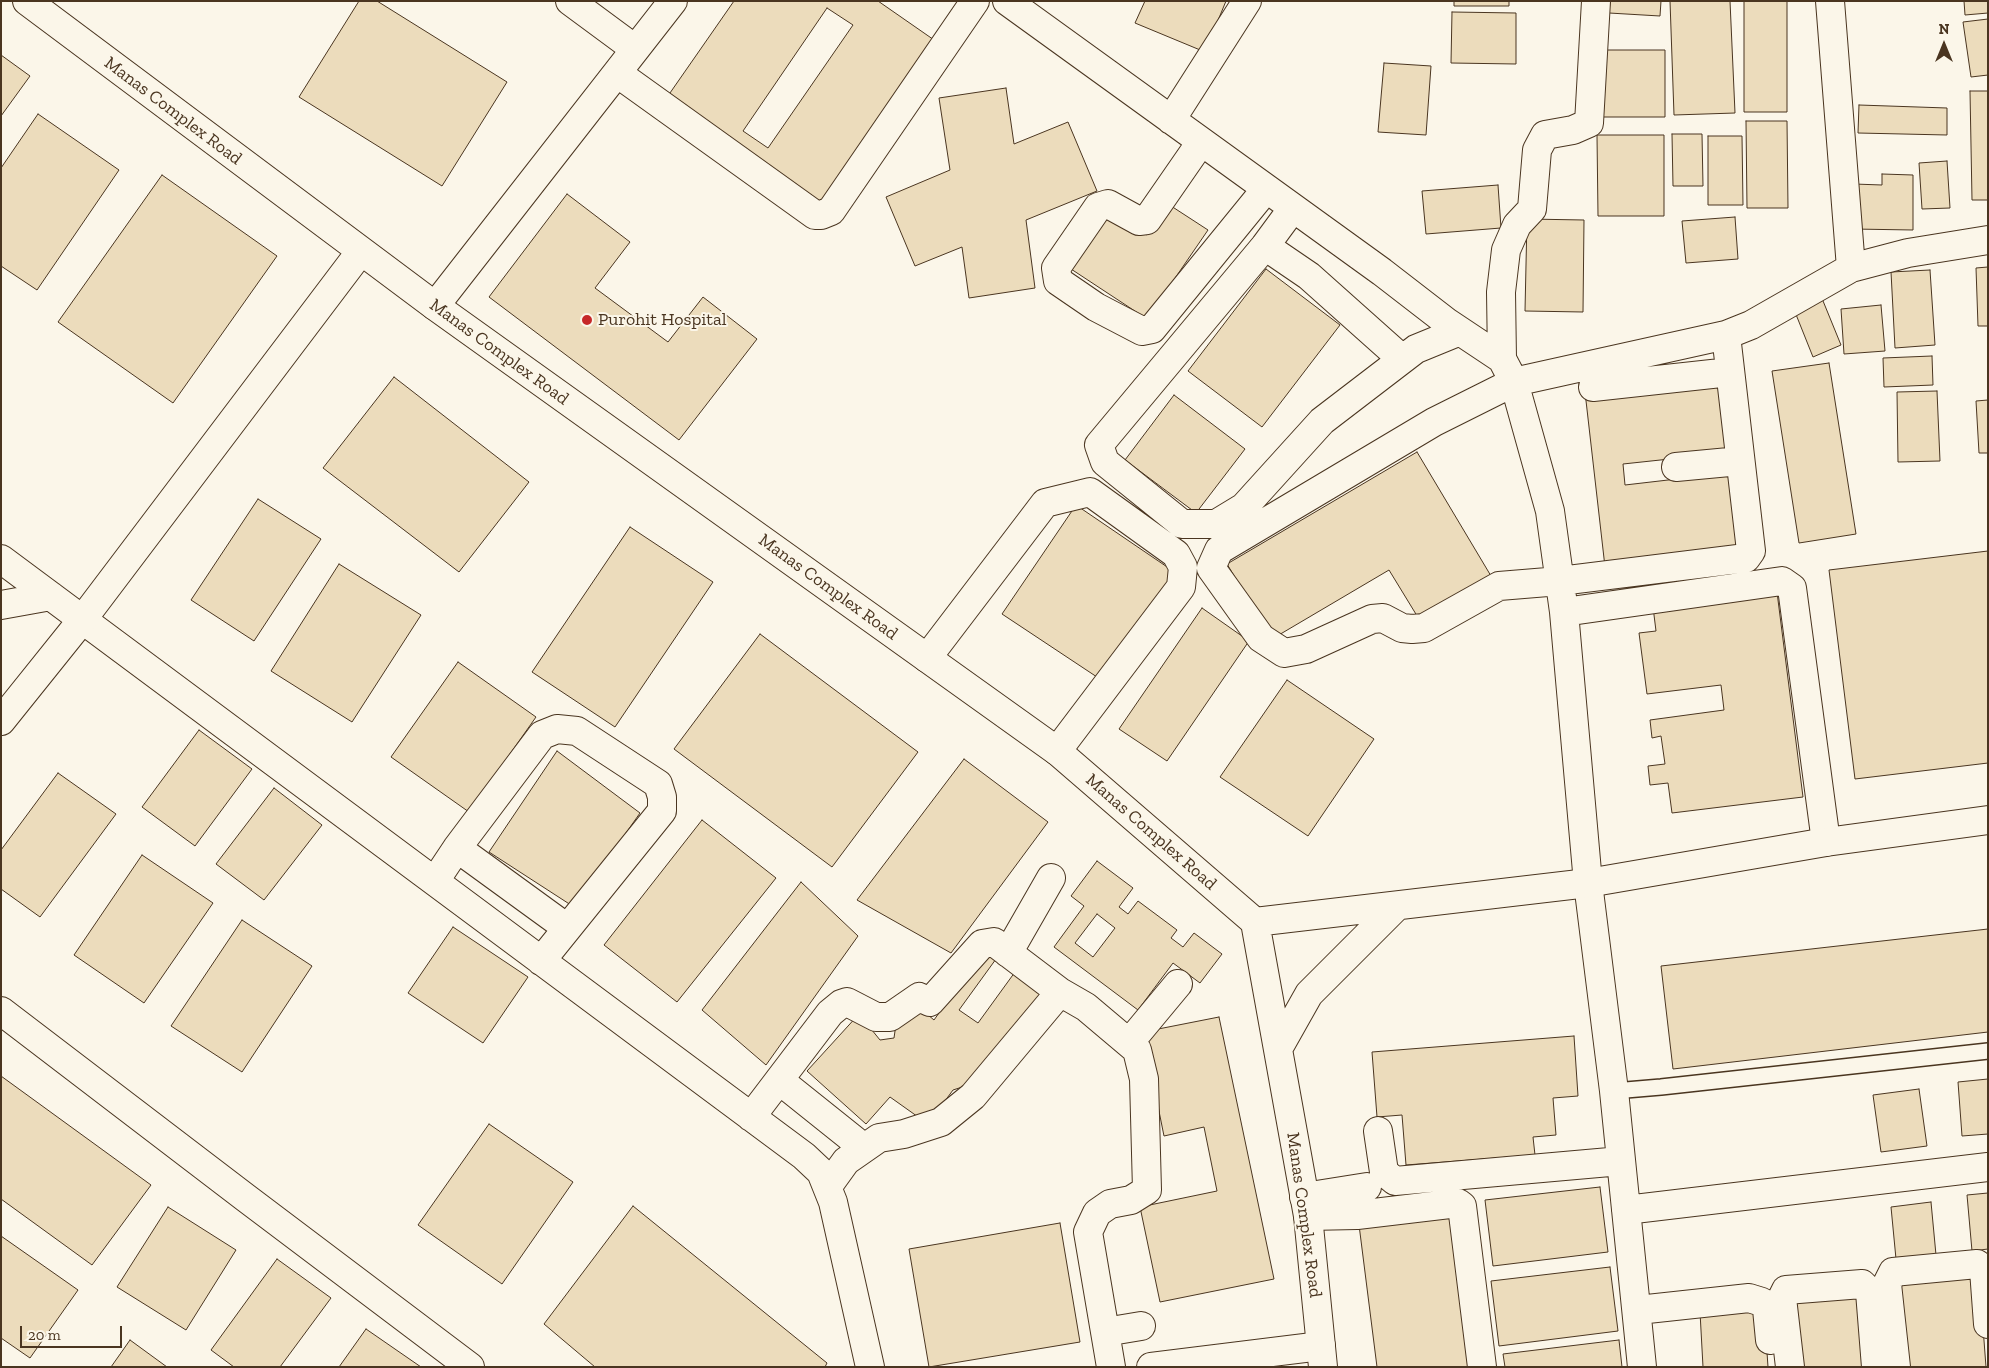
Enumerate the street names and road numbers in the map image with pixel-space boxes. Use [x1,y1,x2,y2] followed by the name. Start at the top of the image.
[100,52,246,170] street label: Manas Complex Road
[425,294,573,410] street label: Manas Complex Road
[754,529,902,645] street label: Manas Complex Road
[1081,769,1221,895] street label: Manas Complex Road
[1282,1131,1326,1299] street label: Manas Complex Road

